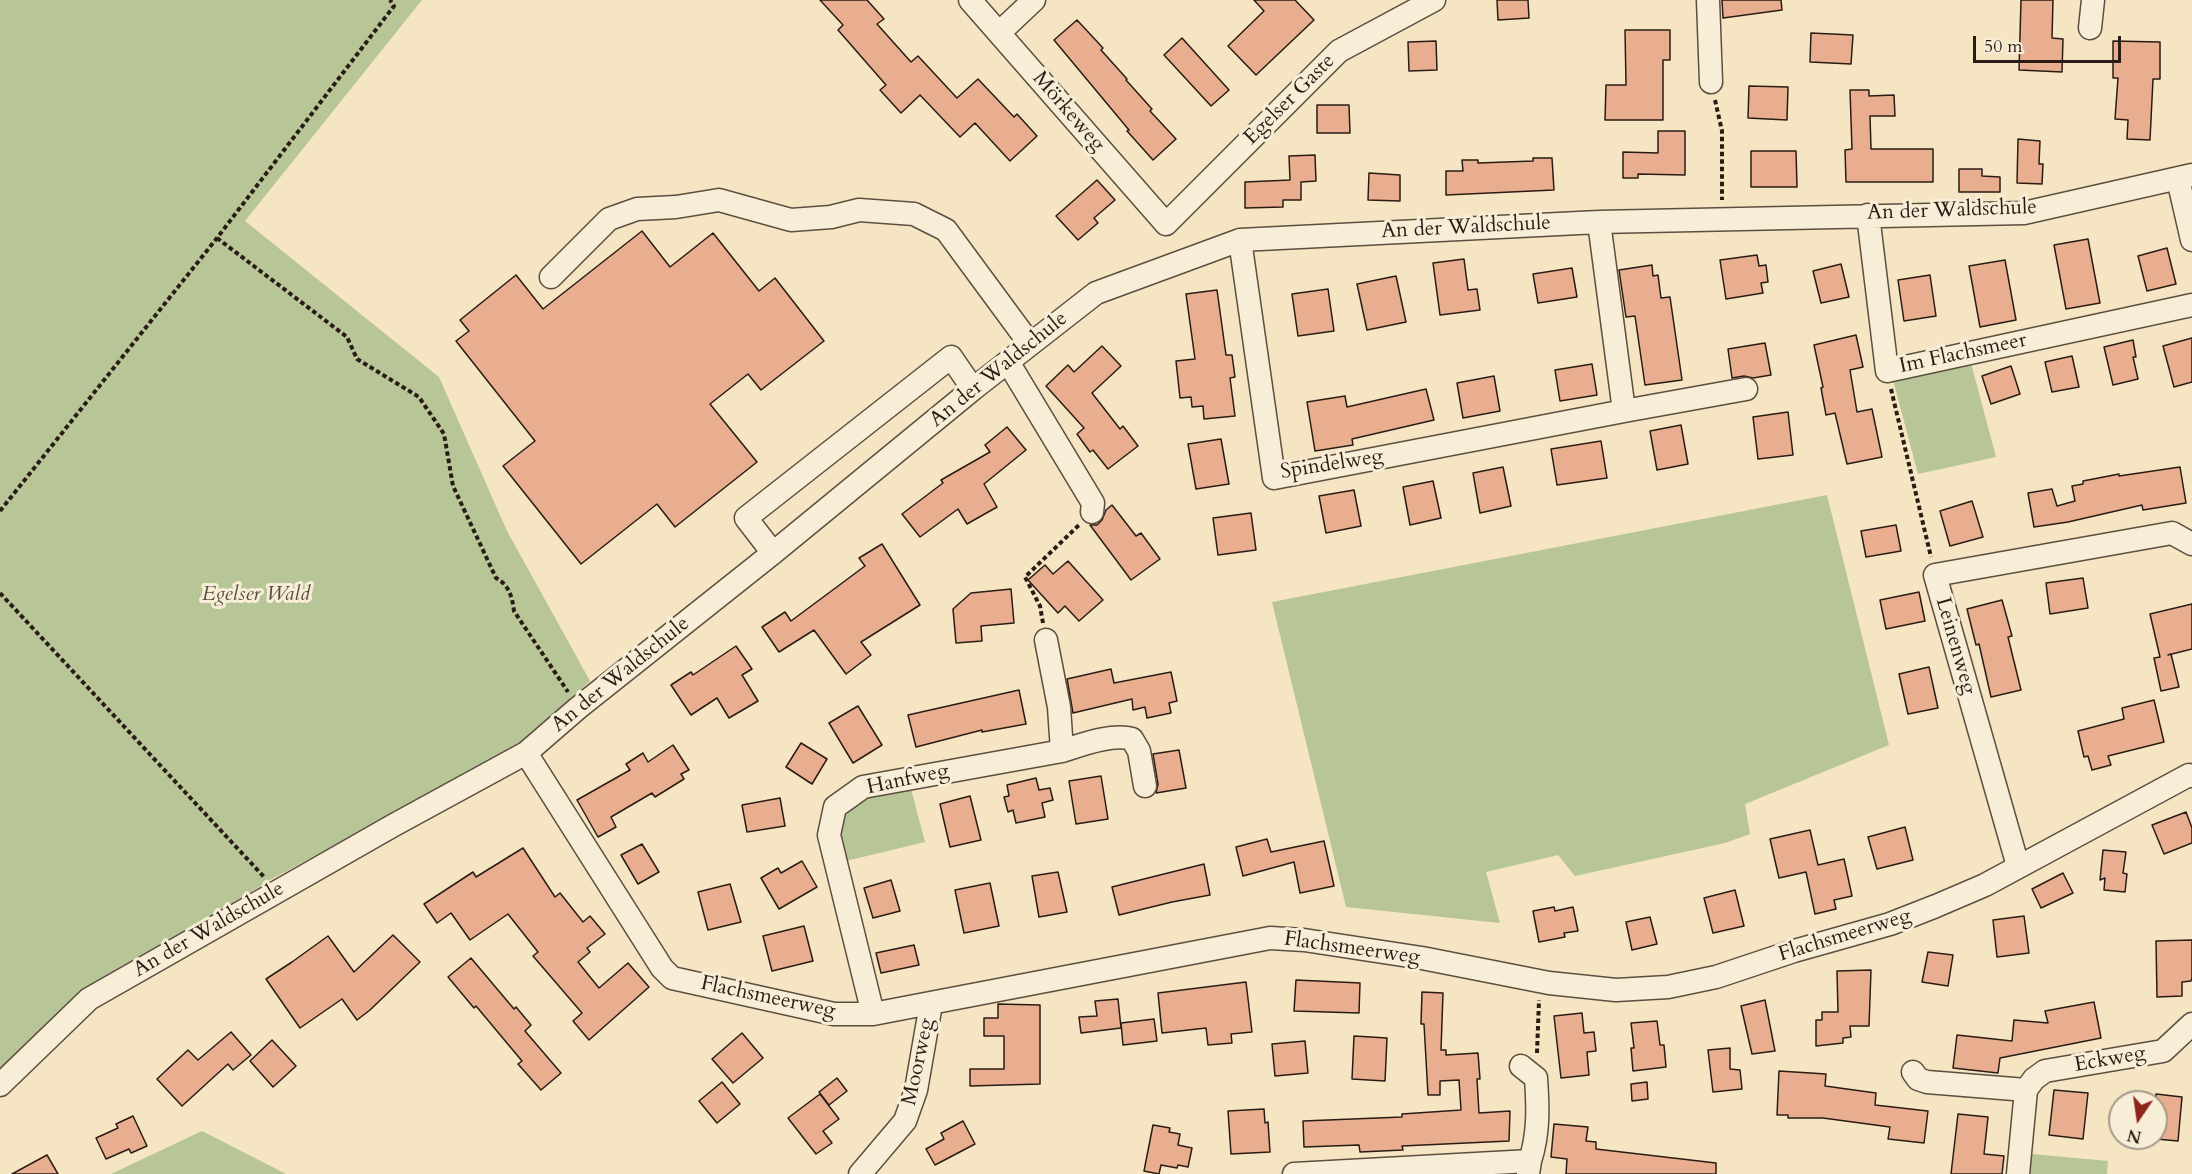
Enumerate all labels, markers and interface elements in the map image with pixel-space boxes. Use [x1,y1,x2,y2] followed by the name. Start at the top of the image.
[1976,24,2124,62] scale bar
[1984,34,2023,59] text: 50 m
[1239,49,1341,151] street label: Egelser Gaste
[1026,67,1110,157] street label: Mörkeweg
[1867,195,2037,227] street label: An der Waldschule
[1381,211,1551,245] street label: An der Waldschule
[925,307,1073,433] street label: An der Waldschule
[1897,328,2029,380] street label: Im Flachsmeer
[1279,444,1385,486] street label: Spindelweg
[202,582,310,608] park label: Egelser Wald
[1929,595,1981,697] street label: Leinenweg
[547,612,695,738] street label: An der Waldschule
[865,759,951,801] street label: Hanfweg
[129,877,289,983] street label: An der Waldschule
[1776,904,1914,968] street label: Flachsmeerweg
[1282,927,1422,971] street label: Flachsmeerweg
[698,971,838,1025] street label: Flachsmeerweg
[897,1016,941,1108] street label: Moorweg
[2072,1041,2148,1079] street label: Eckweg
[2108,1090,2168,1150] north arrow
[2125,1123,2144,1148] text: N

